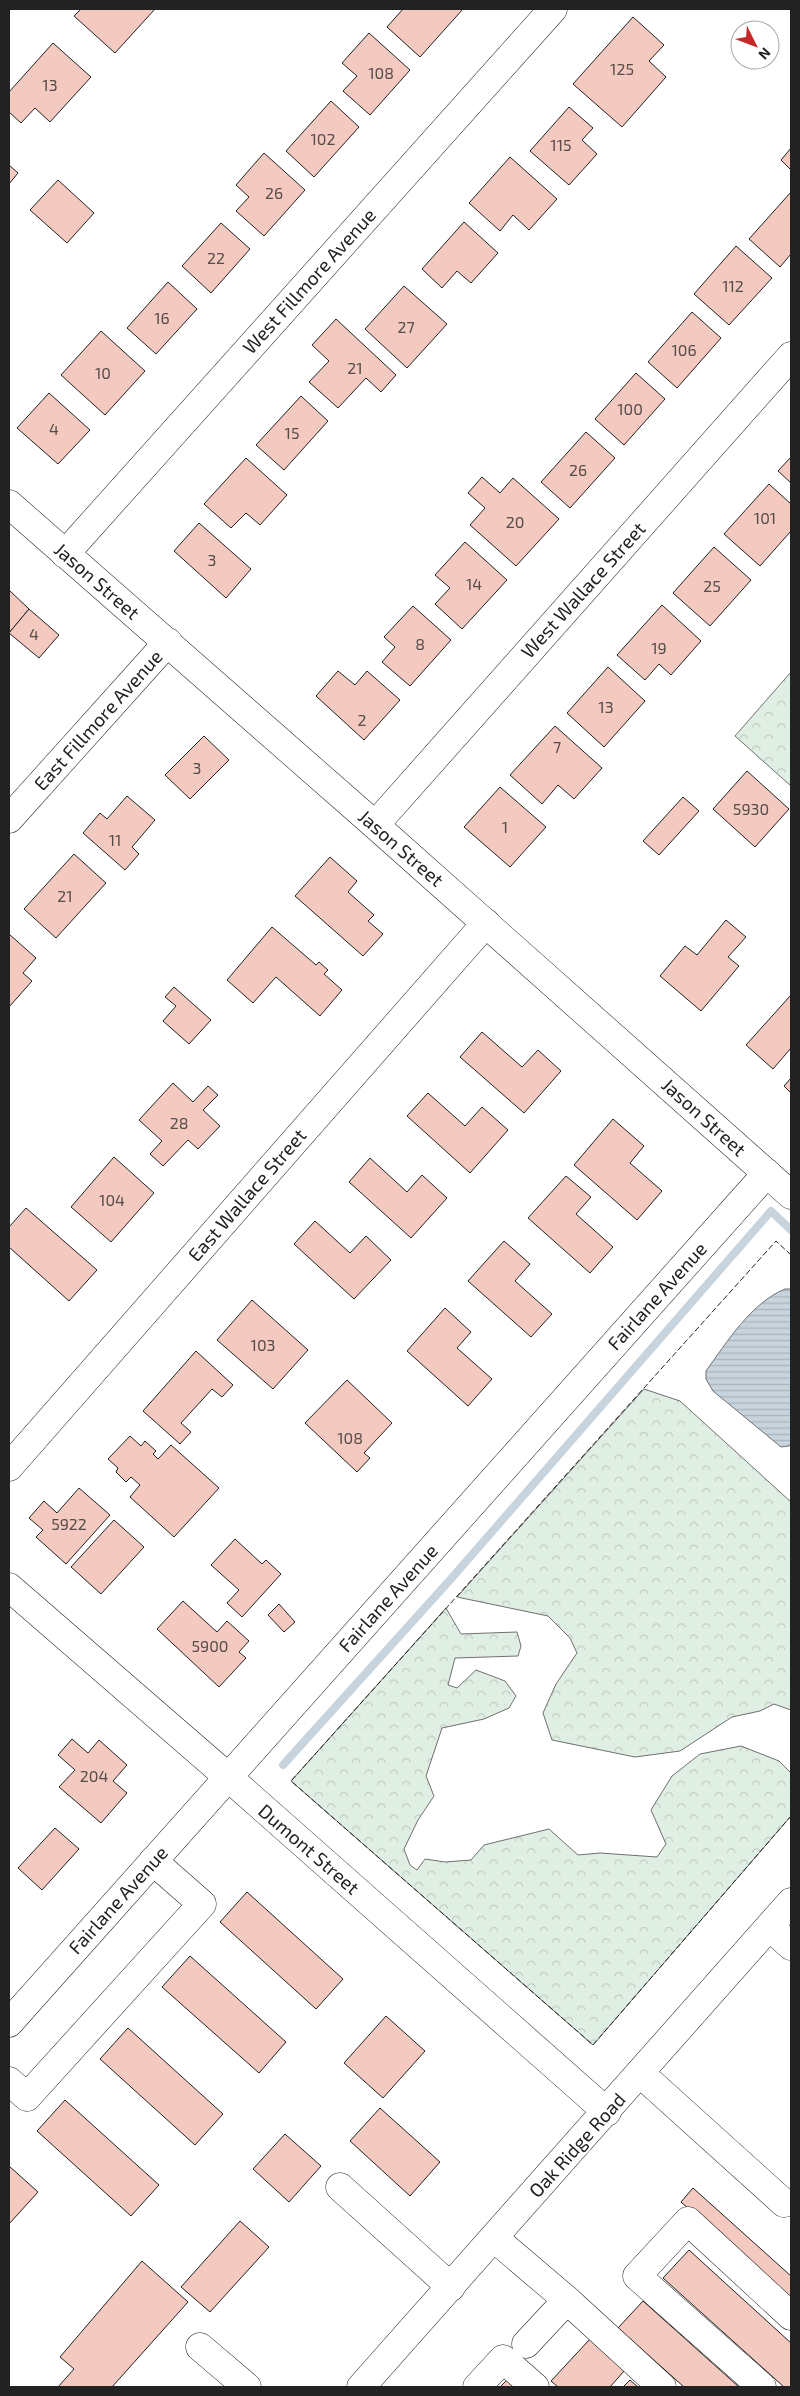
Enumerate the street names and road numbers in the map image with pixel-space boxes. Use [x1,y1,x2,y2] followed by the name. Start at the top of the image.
[237,203,380,358] street label: West Fillmore Avenue
[516,517,650,662] street label: West Wallace Street
[50,537,145,624] street label: Jason Street
[29,645,167,795] street label: East Fillmore Avenue
[354,804,449,891] street label: Jason Street
[657,1073,751,1160] street label: Jason Street
[183,1124,310,1266] street label: East Wallace Street
[602,1237,711,1354] street label: Fairlane Avenue
[333,1539,442,1656] street label: Fairlane Avenue
[254,1799,364,1899] street label: Dumont Street
[63,1841,172,1958] street label: Fairlane Avenue
[524,2088,630,2202] street label: Oak Ridge Road

